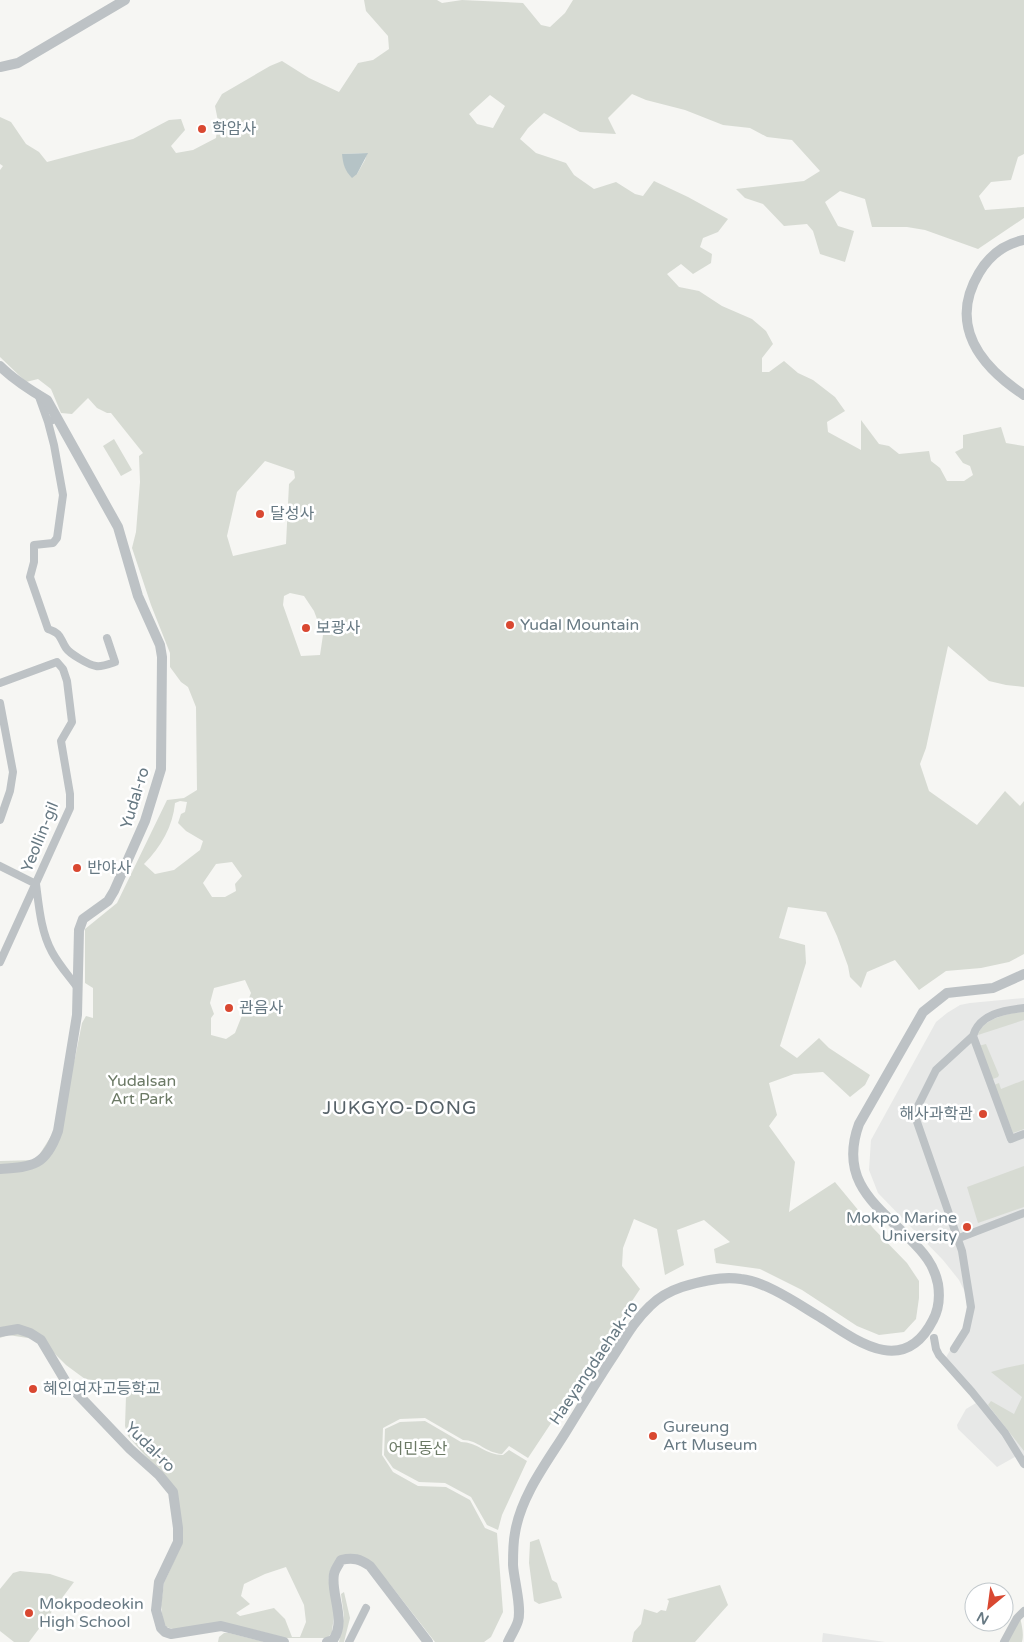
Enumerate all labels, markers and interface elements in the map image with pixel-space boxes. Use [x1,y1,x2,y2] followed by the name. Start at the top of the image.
[212,119,256,139] place label: 학암사
[196,123,208,135] marker: 학암사
[270,504,314,524] place label: 달성사
[254,508,266,520] marker: 달성사
[520,615,639,635] place label: Yudal Mountain
[316,618,360,638] place label: 보광사
[504,619,516,631] marker: Yudal Mountain
[300,622,312,634] marker: 보광사
[116,765,154,831] street label: Yudal-ro
[17,799,63,875] street label: Yeollin-gil
[87,858,131,878] place label: 반야사
[71,862,83,874] marker: 반야사
[239,998,283,1018] place label: 관음사
[223,1002,235,1014] marker: 관음사
[108,1071,176,1109] park label: Yudalsan Art Park
[323,1097,477,1119] district label: JUKGYO-DONG
[899,1104,973,1124] place label: 해사과학관
[977,1108,989,1120] marker: 해사과학관
[846,1208,957,1246] place label: Mokpo Marine University
[961,1221,973,1233] marker: Mokpo Marine University
[545,1297,643,1429] street label: Haeyangdaehak-ro
[43,1379,161,1399] place label: 혜인여자고등학교
[27,1383,39,1395] marker: 혜인여자고등학교
[663,1417,757,1455] place label: Gureung Art Museum
[121,1418,179,1476] street label: Yudal-ro
[647,1430,659,1442] marker: Gureung Art Museum
[389,1439,448,1459] park label: 어민동산
[964,1582,1014,1632] north arrow
[39,1594,144,1632] place label: Mokpodeokin High School
[23,1607,35,1619] marker: Mokpodeokin High School
[974,1608,992,1628] text: N

